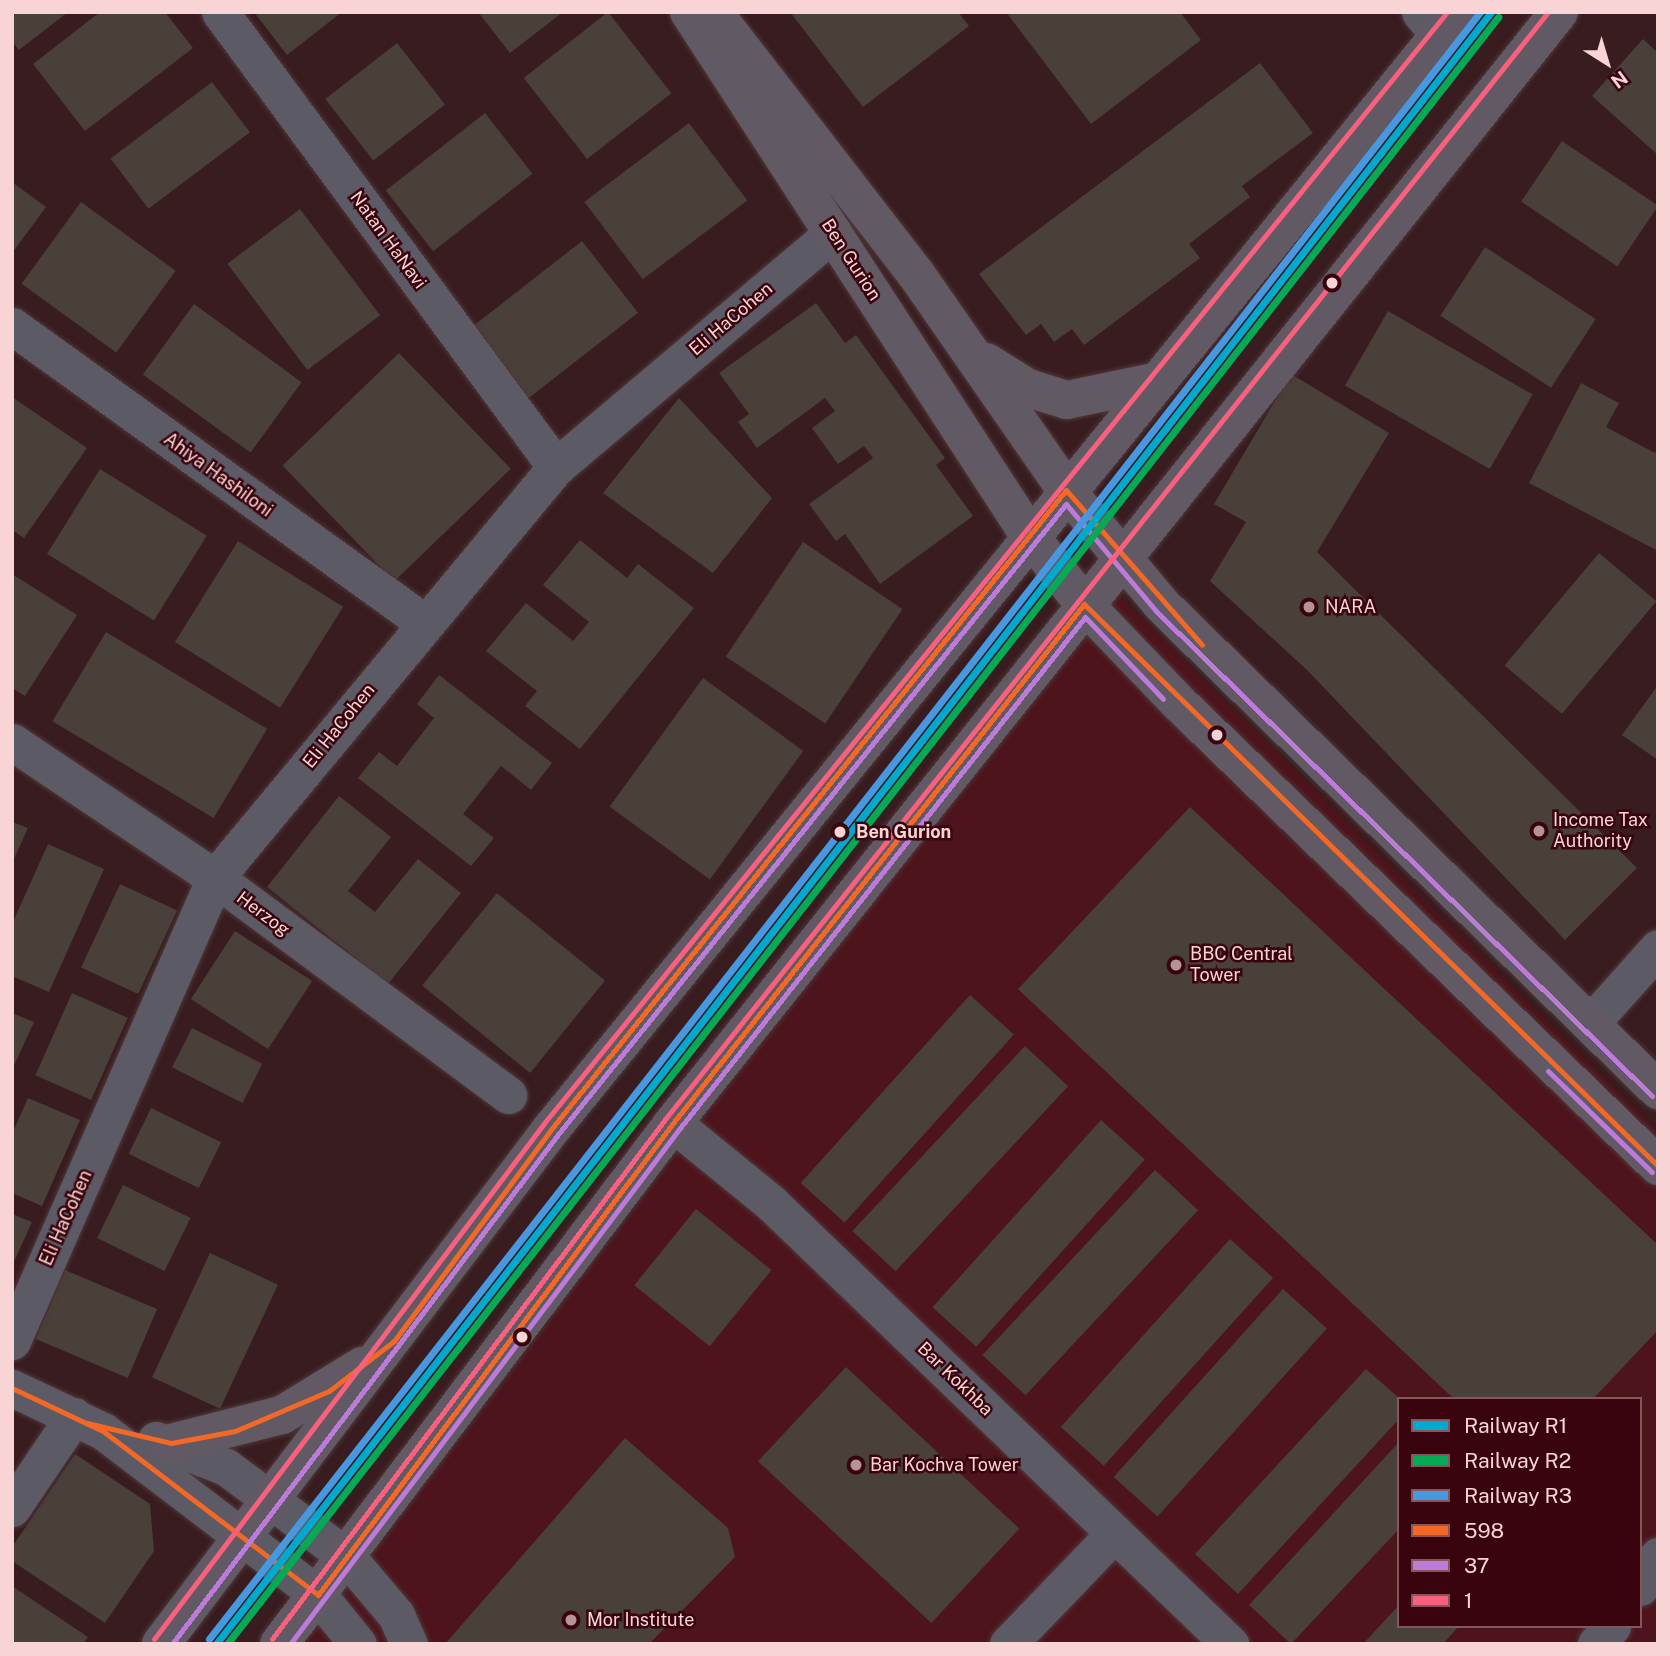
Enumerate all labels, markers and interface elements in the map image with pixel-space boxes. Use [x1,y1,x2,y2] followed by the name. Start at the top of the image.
[1572,28,1642,98] north arrow
[1607,67,1632,93] text: N
[345,187,431,293] street label: Natan HaNavi
[817,215,885,305] street label: Ben Gurion
[1325,276,1339,290] unlabelled marker
[685,278,777,360] street label: Eli HaCohen
[159,428,277,522] street label: Ahiya Hashiloni
[1325,596,1376,618] place label: NARA
[1299,597,1319,617] marker: NARA
[298,679,380,773] street label: Eli HaCohen
[1210,728,1224,742] unlabelled marker
[1553,810,1648,852] place label: Income Tax Authority
[856,821,951,843] place label: Ben Gurion
[830,822,850,842] marker: Ben Gurion
[1531,823,1547,839] marker: Income Tax Authority
[232,887,294,941] street label: Herzog
[1190,944,1293,986] place label: BBC Central Tower
[1168,957,1184,973] marker: BBC Central Tower
[35,1167,97,1269] street label: Eli HaCohen
[515,1330,529,1344] unlabelled marker
[913,1338,997,1420] street label: Bar Kokhba
[1397,1397,1642,1628] legend
[1464,1413,1567,1438] text: Railway R1
[1464,1448,1571,1473] text: Railway R2
[870,1454,1019,1476] place label: Bar Kochva Tower
[848,1457,864,1473] marker: Bar Kochva Tower
[1464,1483,1572,1508] text: Railway R3
[1464,1518,1504,1543] text: 598
[1464,1553,1489,1578] text: 37
[1464,1588,1473,1613] text: 1
[587,1609,694,1631] place label: Mor Institute
[561,1610,581,1630] marker: Mor Institute

